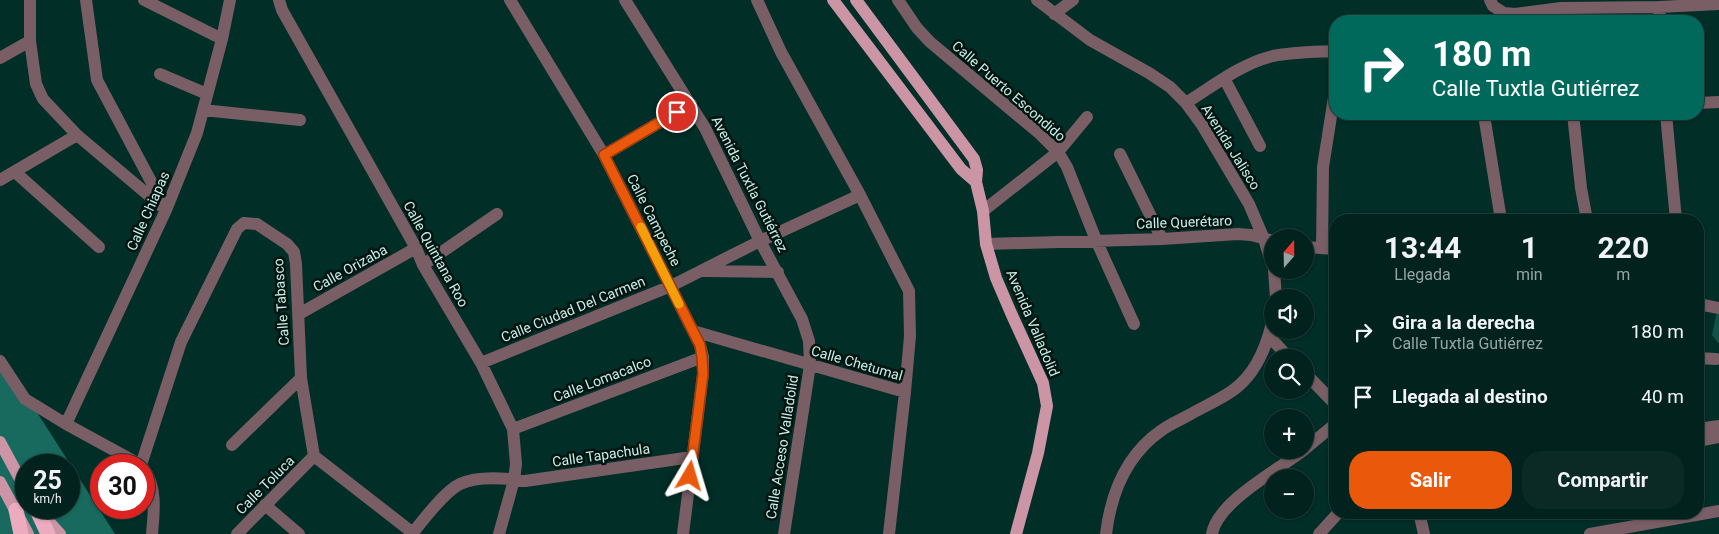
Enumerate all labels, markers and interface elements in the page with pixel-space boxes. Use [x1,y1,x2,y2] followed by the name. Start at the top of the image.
[1432,34,1531,75] text: 180 m
[1349,35,1414,100] icon: right
[949,37,1069,145] street label: Calle Puerto Escondido
[1432,76,1639,101] text: Calle Tuxtla Gutiérrez
[656,91,698,133] pin
[663,98,691,126] icon: arrive
[1198,101,1264,193] street label: Avenida Jalisco
[709,113,791,255] street label: Avenida Tuxtla Gutiérrez
[123,169,173,253] street label: Calle Chiapas
[624,171,684,269] street label: Calle Campeche
[400,198,472,310] street label: Calle Quintana Roo
[1136,212,1232,232] street label: Calle Querétaro
[1264,229,1314,279] north arrow
[1264,229,1314,519] map controls
[1384,230,1461,265] text: 13:44
[1521,230,1538,265] text: 1
[1598,230,1649,265] text: 220
[310,241,390,295] street label: Calle Orizaba
[270,258,292,346] street label: Calle Tabasco
[1394,265,1451,284] text: Llegada
[1516,265,1543,284] text: min
[1616,265,1630,284] text: m
[1003,267,1063,379] street label: Avenida Valladolid
[499,273,647,345] street label: Calle Ciudad Del Carmen
[1264,289,1314,339] button: sound
[1392,311,1535,334] text: Gira a la derecha
[1349,318,1377,346] icon: right
[1631,320,1684,343] text: 180 m
[1392,334,1543,353] text: Calle Tuxtla Gutiérrez
[809,342,905,384] street label: Calle Chetumal
[1264,349,1314,399] button: search
[551,353,653,405] street label: Calle Lomacalco
[763,374,801,520] street label: Calle Acceso Valladolid
[1349,383,1377,411] icon: arrive
[1392,385,1548,408] text: Llegada al destino
[1641,385,1684,408] text: 40 m
[1264,409,1314,459] button: +
[551,440,651,470] street label: Calle Tapachula
[663,449,715,501] position arrow
[1349,451,1512,509] button: Salir
[1522,451,1684,509] button: Compartir
[233,453,297,517] street label: Calle Toluca
[90,454,155,519] speed limit sign: 30
[33,466,62,495] text: 25
[1264,469,1314,519] button: −
[33,492,62,506] text: km/h

